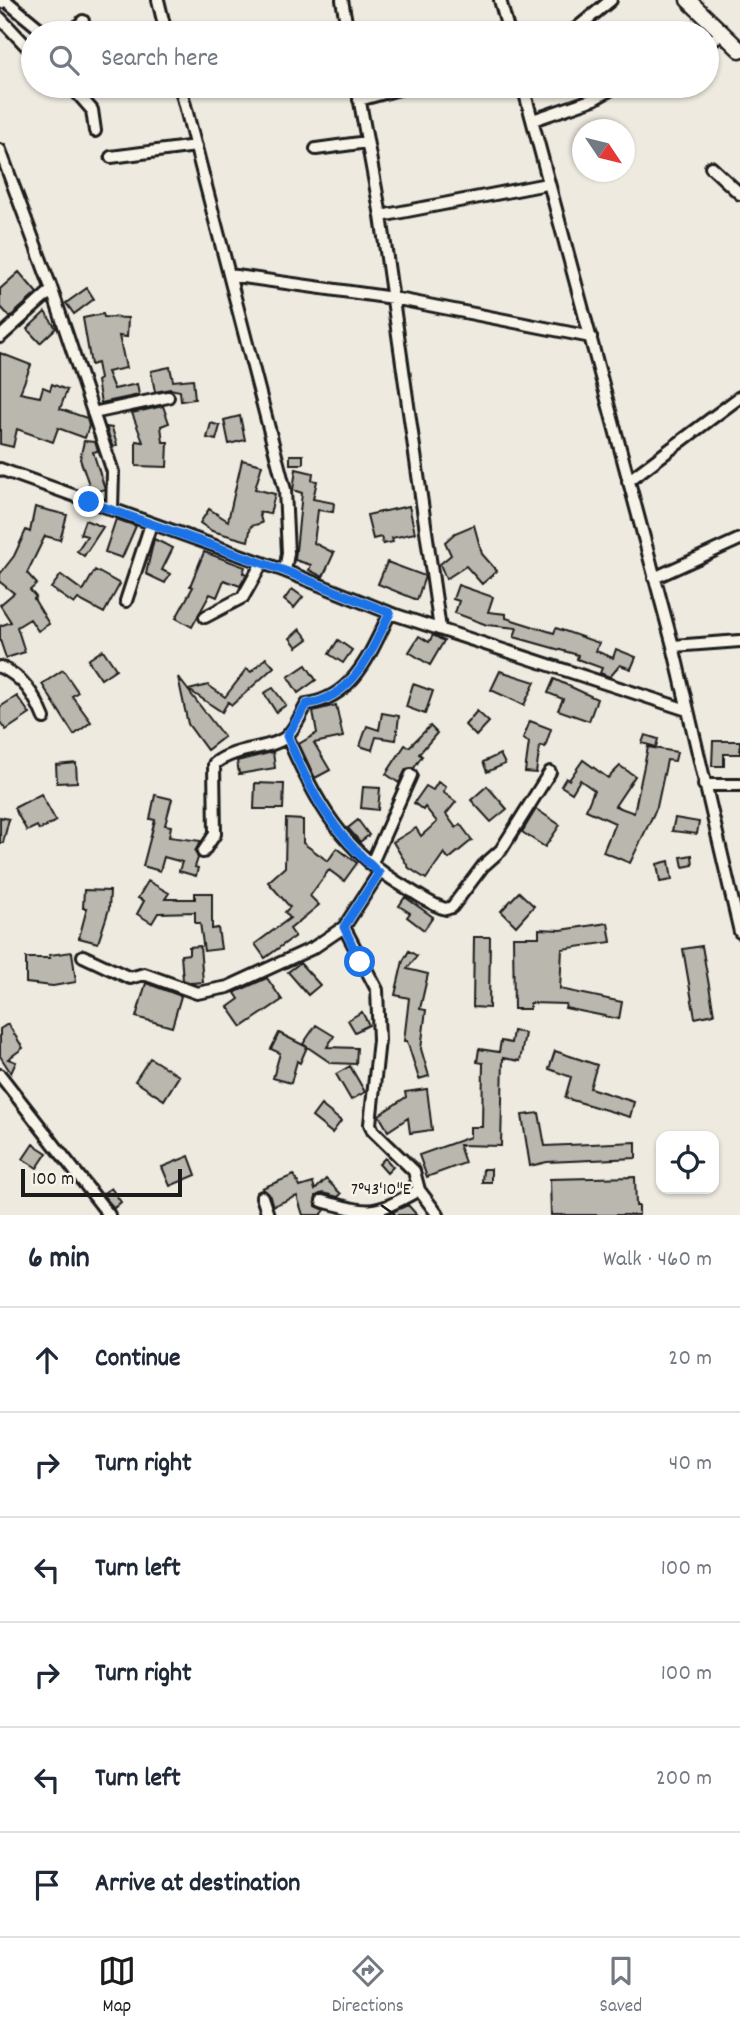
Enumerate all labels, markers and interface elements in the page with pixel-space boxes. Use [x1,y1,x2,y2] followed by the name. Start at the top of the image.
[21,21,719,98] search box
[45,41,83,79] icon: search
[101,41,219,78] text: Search here
[572,119,635,182] north arrow
[73,486,104,517] route end
[344,946,375,977] route start
[656,1131,719,1194] map controls
[656,1131,719,1194] button: locate
[21,1166,182,1198] scale bar
[32,1167,74,1194] text: 100 m
[351,1178,411,1203] text: 7°43'10"E
[28,1239,90,1282] text: 6 min
[603,1244,712,1277] text: Walk · 460 m
[28,1341,66,1379] icon: ahead
[95,1341,180,1378] text: Continue
[668,1343,712,1376] text: 20 m
[28,1446,66,1484] icon: right
[95,1446,192,1483] text: Turn right
[669,1448,712,1481] text: 40 m
[28,1551,66,1589] icon: left
[95,1551,181,1588] text: Turn left
[661,1553,712,1586] text: 100 m
[28,1656,66,1694] icon: right
[95,1656,192,1693] text: Turn right
[661,1658,712,1691] text: 100 m
[28,1761,66,1799] icon: left
[95,1761,181,1798] text: Turn left
[656,1763,712,1796] text: 200 m
[28,1866,66,1904] icon: arrive
[95,1866,300,1903] text: Arrive at destination
[98,1952,136,2021] tab: Map
[332,1952,404,2021] tab: Directions
[600,1952,642,2021] tab: Saved

